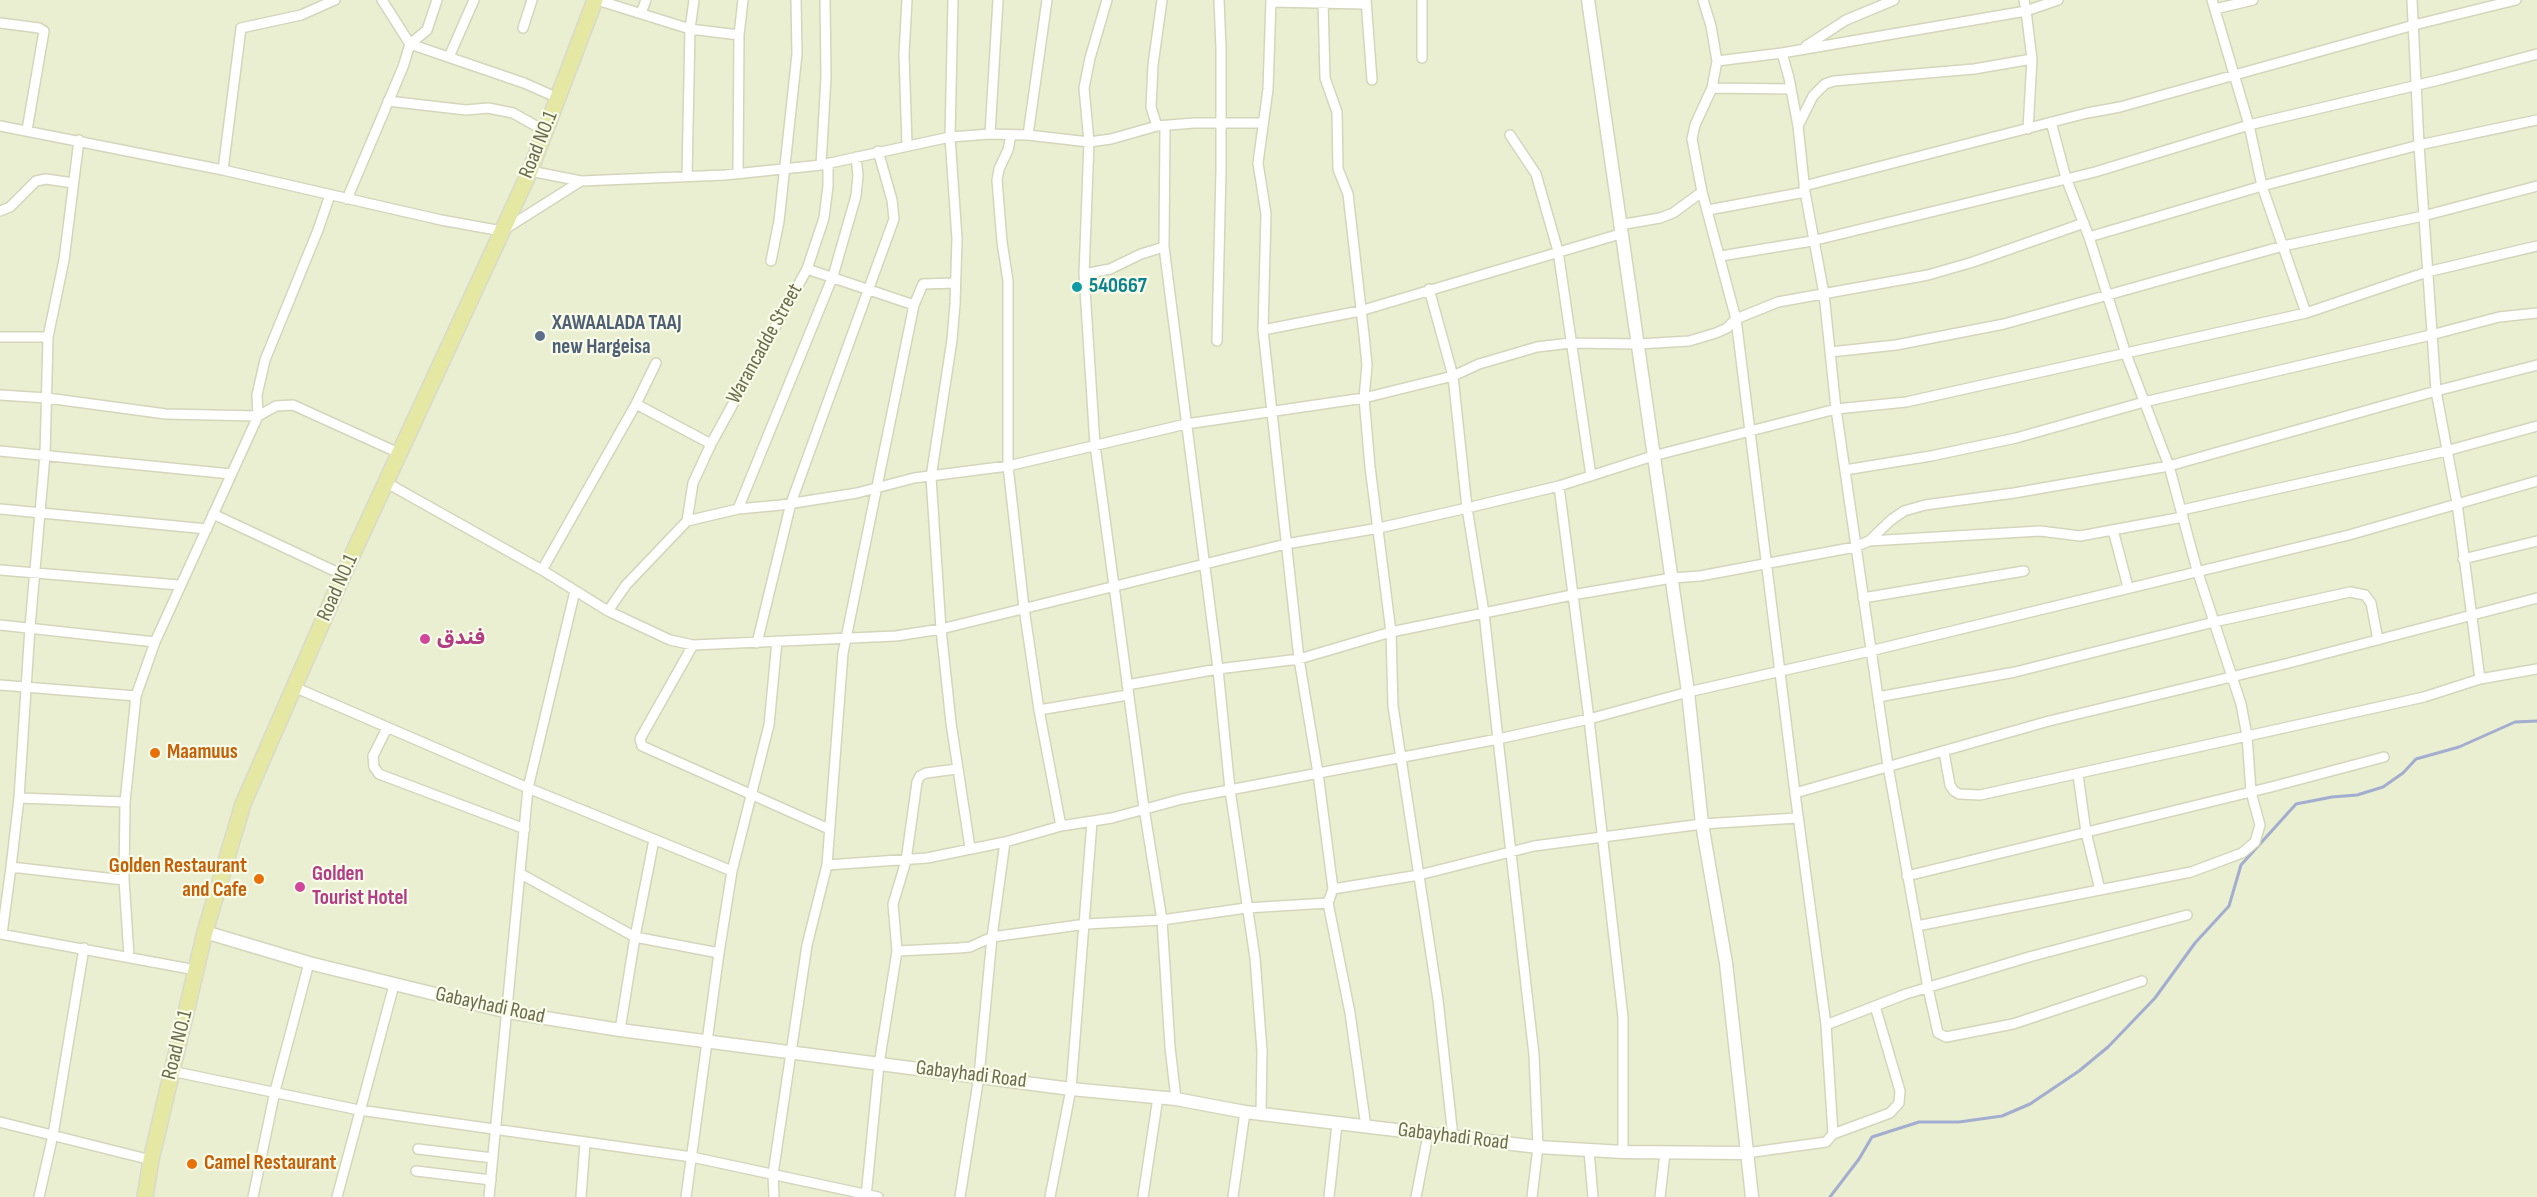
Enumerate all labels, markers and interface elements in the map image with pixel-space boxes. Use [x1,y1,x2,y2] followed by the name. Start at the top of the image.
[514,108,564,182] street label: Road NO.1
[1089,274,1147,300] place label: 540667
[722,279,808,409] street label: Warancadde Street
[1070,280,1084,294] marker: 540667
[552,311,682,361] place label: XAWAALADA TAAJ new Hargeisa
[533,329,547,343] marker: XAWAALADA TAAJ new Hargeisa
[312,551,364,625] street label: Road NO.1
[437,626,485,652] place label: فندق
[418,632,432,646] marker: فندق
[167,740,238,766] place label: Maamuus
[148,746,162,760] marker: Maamuus
[109,854,247,904] place label: Golden Restaurant and Cafe
[312,862,408,912] place label: Golden Tourist Hotel
[252,872,266,886] marker: Golden Restaurant and Cafe
[293,880,307,894] marker: Golden Tourist Hotel
[433,982,547,1030] street label: Gabayhadi Road
[157,1008,199,1082] street label: Road NO.1
[914,1056,1028,1094] street label: Gabayhadi Road
[1396,1118,1510,1156] street label: Gabayhadi Road
[204,1151,337,1177] place label: Camel Restaurant
[185,1157,199,1171] marker: Camel Restaurant

